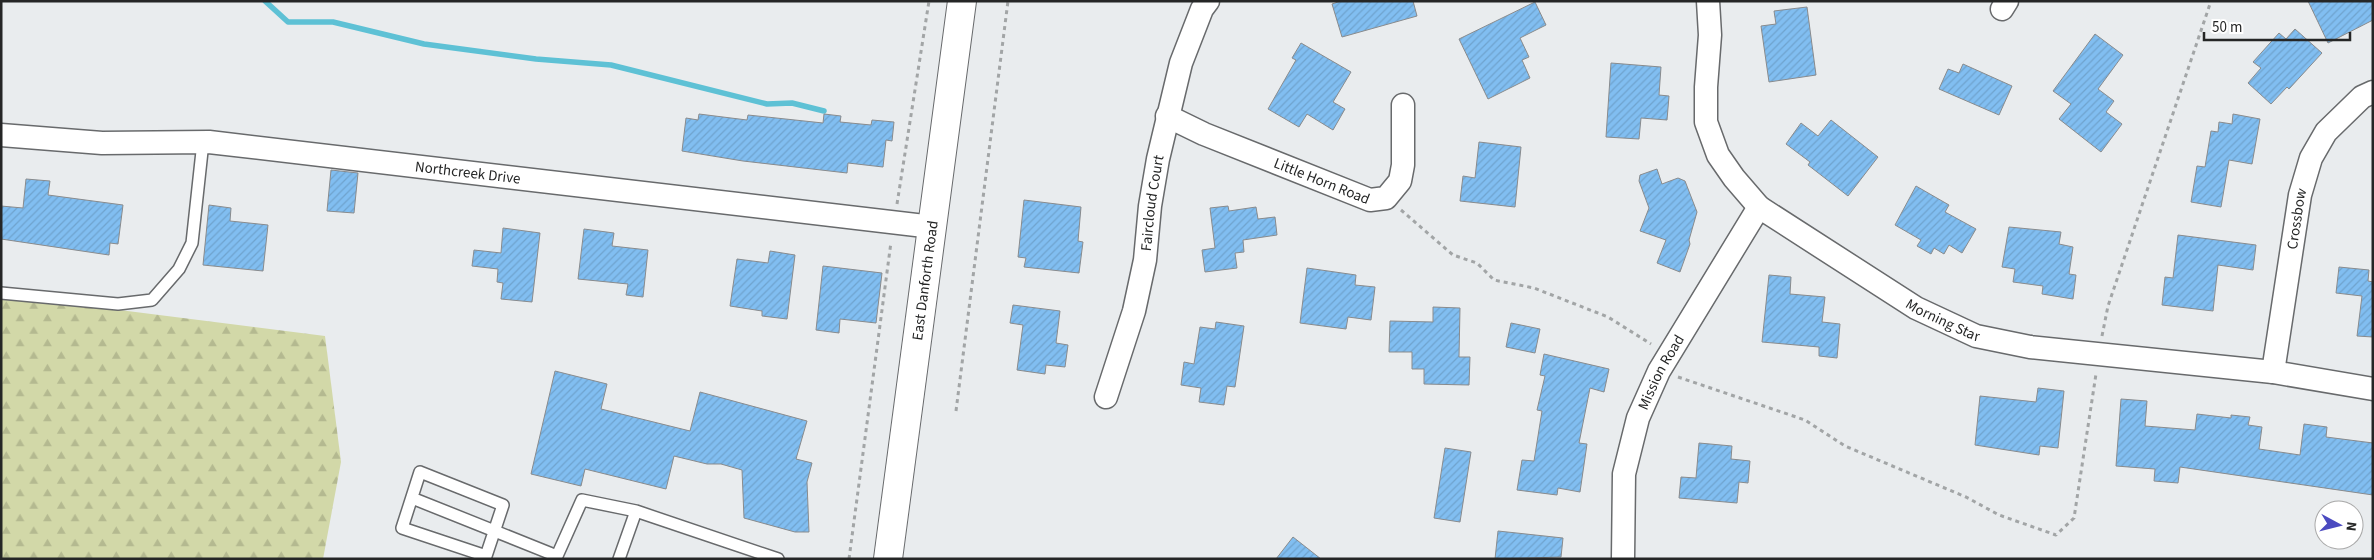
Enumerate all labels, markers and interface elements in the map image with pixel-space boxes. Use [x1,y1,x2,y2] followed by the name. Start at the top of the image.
[2204,10,2350,42] scale bar
[2212,17,2242,38] text: 50 m
[1136,153,1170,252] street label: Faircloud Court
[1271,153,1373,210] street label: Little Horn Road
[414,156,522,190] street label: Northcreek Drive
[2282,186,2313,251] street label: Crossbow
[907,219,944,342] street label: East Danforth Road
[1901,294,1982,348] street label: Morning Star
[1633,331,1690,413] street label: Mission Road
[2314,500,2364,550] north arrow
[2340,521,2361,532] text: N

